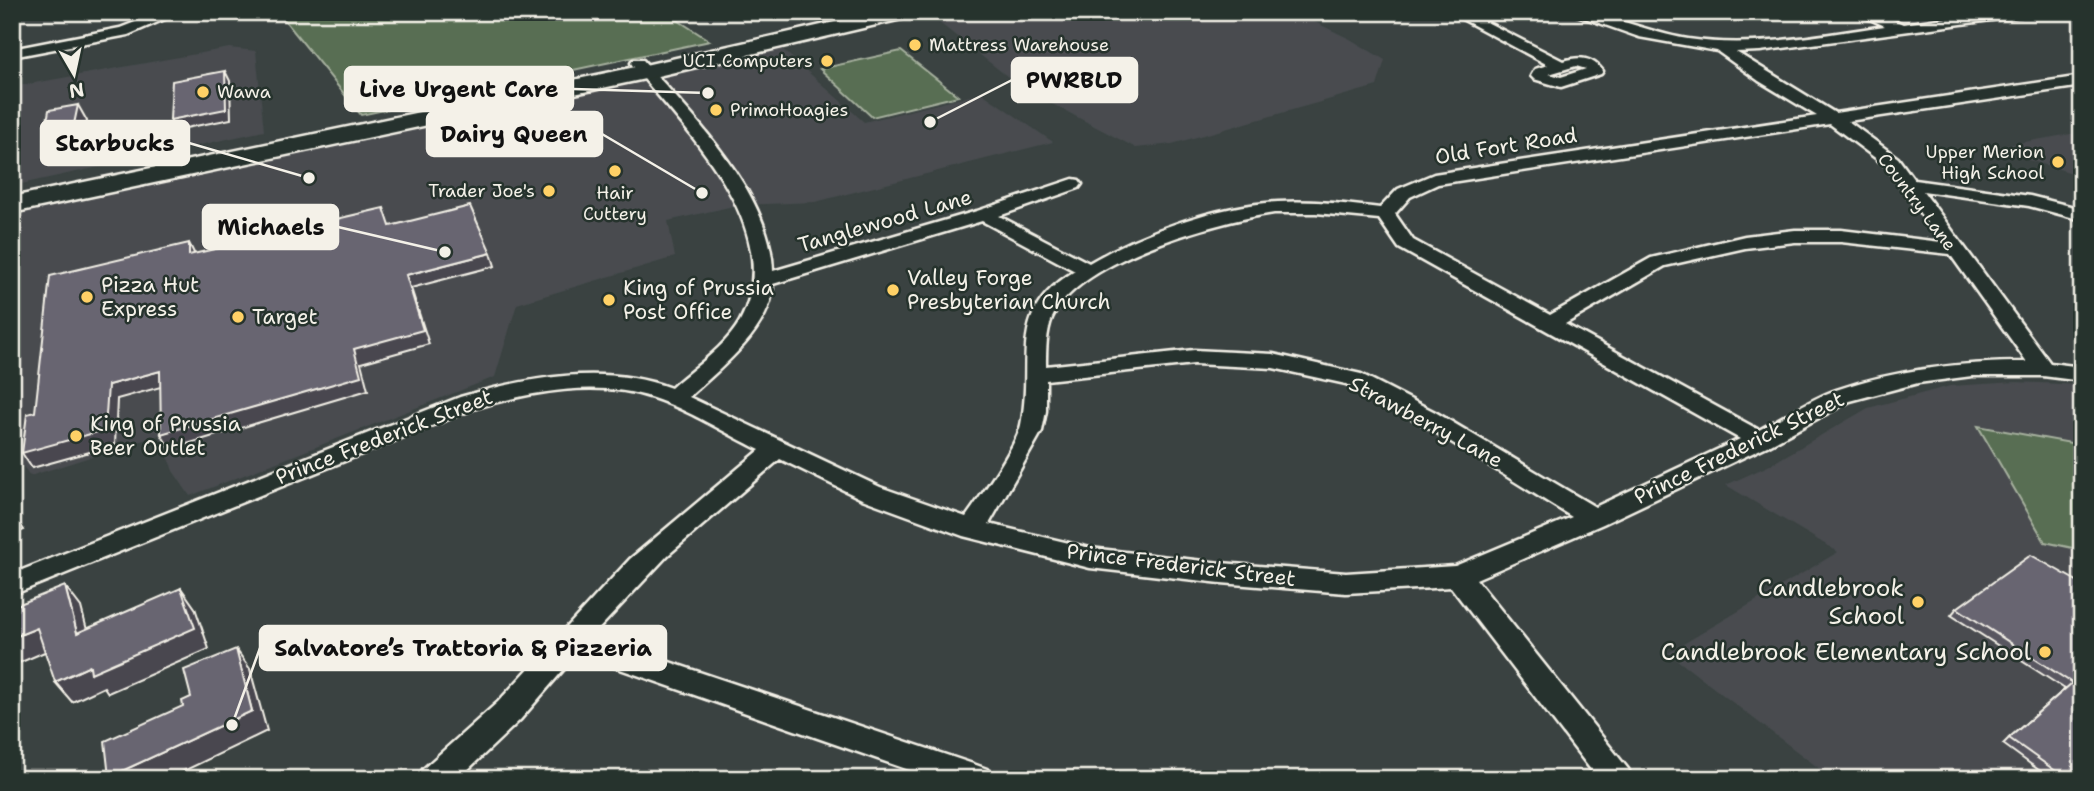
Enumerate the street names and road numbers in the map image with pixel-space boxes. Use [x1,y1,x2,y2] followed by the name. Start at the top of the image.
[1433,121,1579,171] street label: Old Fort Road
[1872,148,1962,256] street label: Country Lane
[795,183,975,259] street label: Tanglewood Lane
[1344,370,1508,474] street label: Strawberry Lane
[271,383,497,491] street label: Prince Frederick Street
[1629,385,1849,511] street label: Prince Frederick Street
[1065,537,1297,593] street label: Prince Frederick Street

